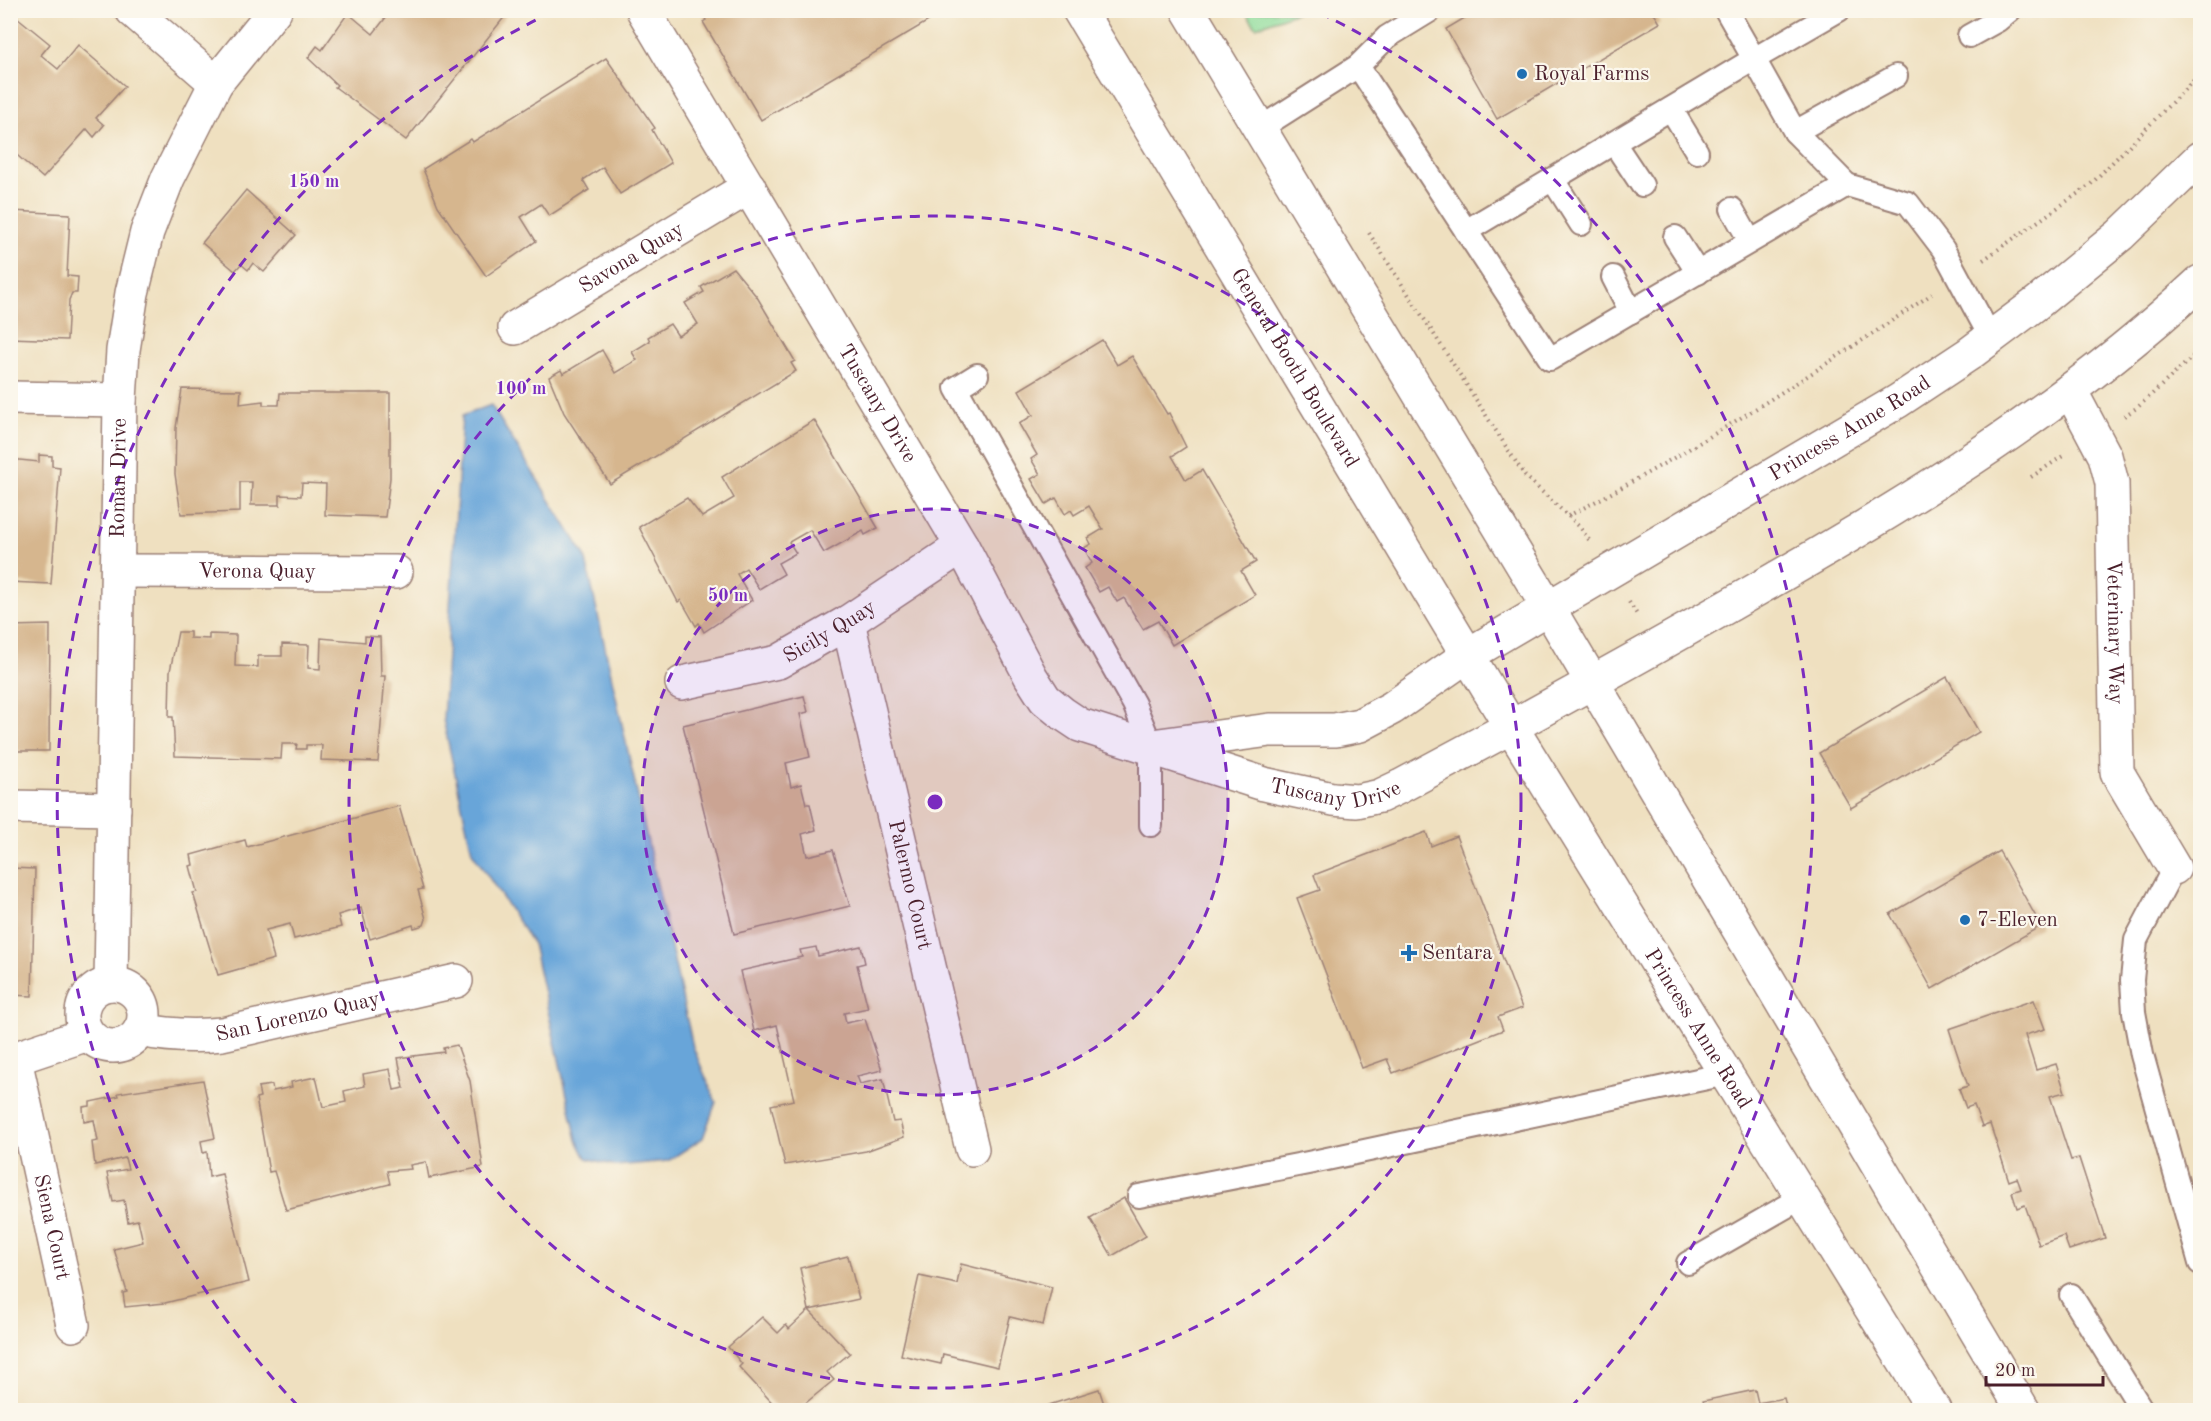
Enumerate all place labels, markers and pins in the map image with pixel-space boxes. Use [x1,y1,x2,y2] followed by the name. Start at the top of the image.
[1534,64,1649,85] place label: Royal Farms
[1515,67,1529,81] marker: Royal Farms
[925,792,945,812] centre of rings
[1977,910,2058,931] place label: 7-Eleven
[1958,913,1972,927] marker: 7-Eleven
[1422,943,1493,964] place label: Sentara
[1400,944,1418,962] marker: Sentara

